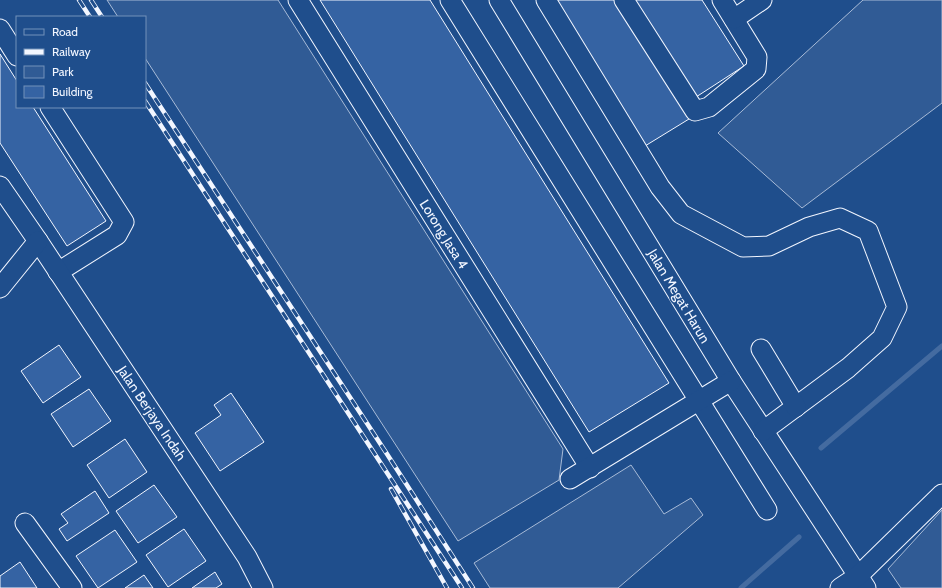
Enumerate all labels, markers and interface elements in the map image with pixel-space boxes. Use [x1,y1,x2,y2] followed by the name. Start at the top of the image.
[16,16,146,108] legend
[52,24,78,39] text: Road
[52,44,90,59] text: Railway
[52,64,74,79] text: Park
[52,84,94,99] text: Building
[416,196,472,272] street label: Lorong Jasa 4
[643,245,714,347] street label: Jalan Megat Harun
[113,361,190,464] street label: Jalan Berjaya Indah

